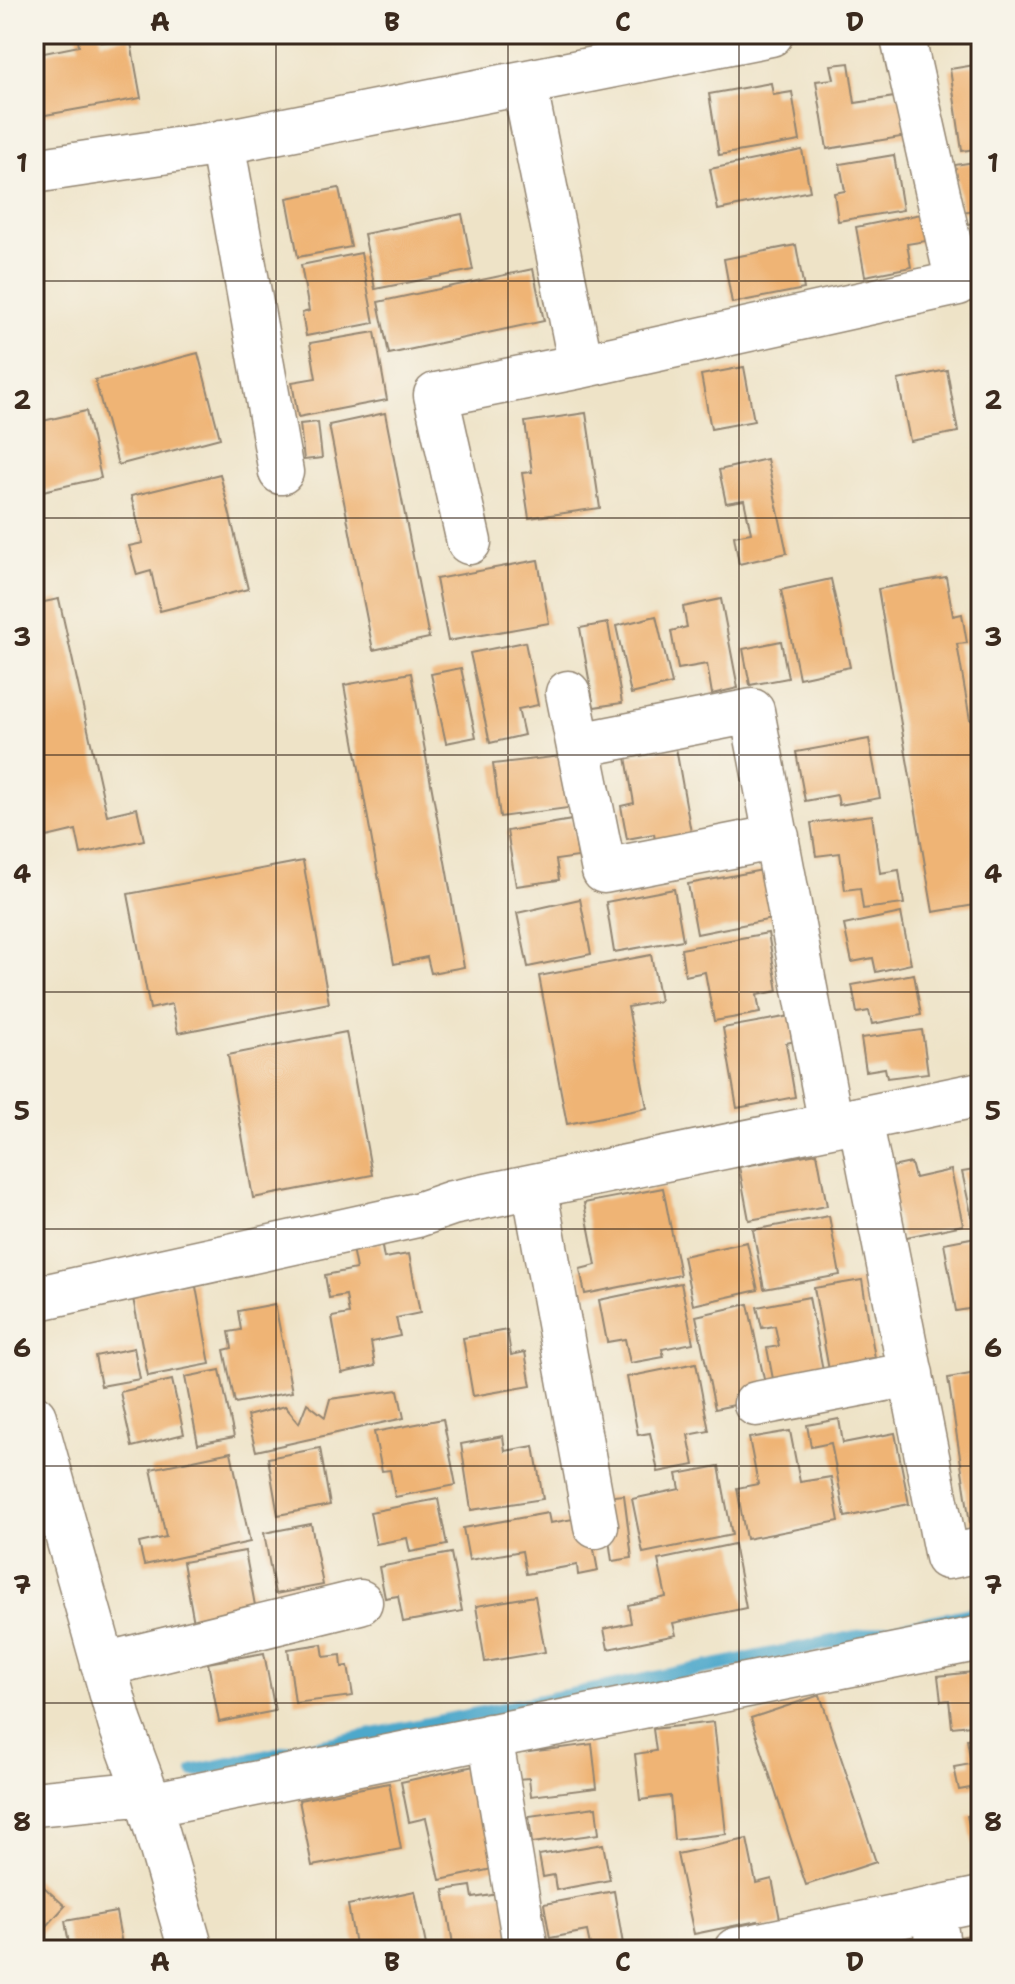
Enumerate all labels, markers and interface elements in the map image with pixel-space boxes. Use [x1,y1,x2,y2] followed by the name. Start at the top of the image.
[150,4,170,39] text: A
[384,4,400,39] text: B
[615,4,631,39] text: C
[846,4,864,39] text: D
[16,145,28,180] text: 1
[987,145,999,180] text: 1
[13,382,31,417] text: 2
[984,382,1002,417] text: 2
[13,619,31,654] text: 3
[984,619,1002,654] text: 3
[13,856,31,891] text: 4
[984,856,1002,891] text: 4
[14,1093,30,1128] text: 5
[985,1093,1001,1128] text: 5
[13,1330,31,1365] text: 6
[984,1330,1002,1365] text: 6
[13,1567,31,1602] text: 7
[984,1567,1002,1602] text: 7
[13,1804,31,1839] text: 8
[984,1804,1002,1839] text: 8
[150,1944,170,1979] text: A
[384,1944,400,1979] text: B
[615,1944,631,1979] text: C
[846,1944,864,1979] text: D

